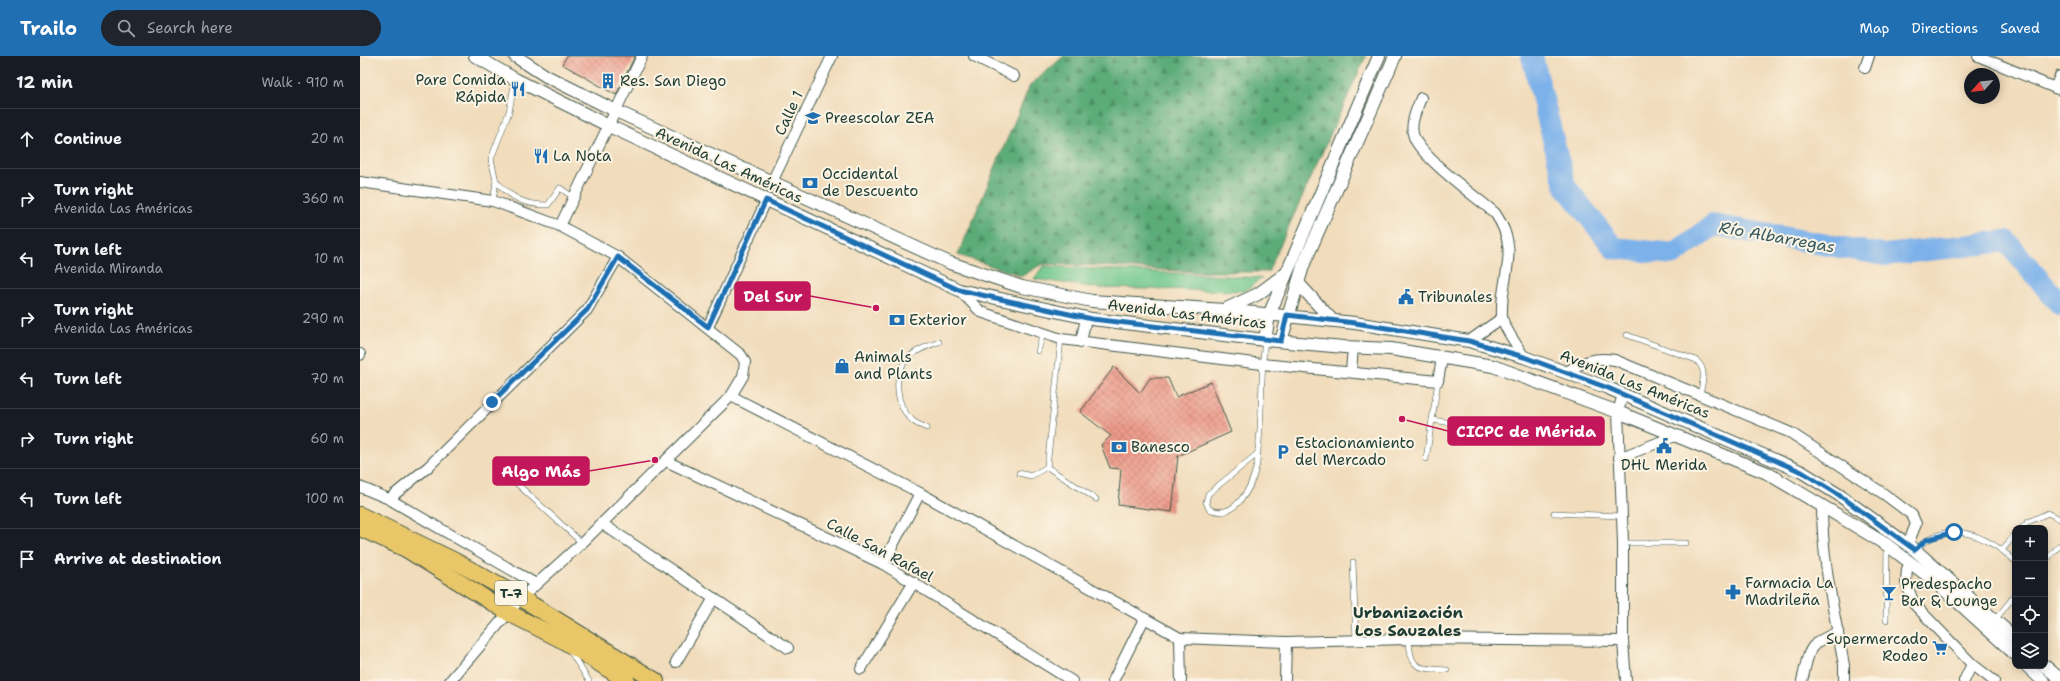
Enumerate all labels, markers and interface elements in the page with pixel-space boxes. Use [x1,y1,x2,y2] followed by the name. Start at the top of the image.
[101,10,381,46] search box
[20,16,77,41] text: Trailo
[115,17,137,39] icon: search
[147,18,233,38] text: Search here
[1860,19,1890,37] text: Map
[1912,19,1978,37] text: Directions
[2000,19,2040,37] text: Saved
[1964,68,2000,104] north arrow
[415,70,507,107] place label: Pare Comida Rápida
[16,71,73,93] text: 12 min
[620,71,726,91] place label: Res. San Diego
[599,72,617,90] building icon: Res. San Diego
[262,74,344,91] text: Walk · 910 m
[509,80,527,98] restaurant icon: Pare Comida Rápida
[770,87,808,139] street label: Calle 1
[825,108,934,128] place label: Preescolar ZEA
[804,109,822,127] school or university icon: Preescolar ZEA
[652,122,806,208] street label: Avenida Las Américas
[16,128,38,150] icon: ahead
[54,129,122,149] text: Continue
[311,130,344,147] text: 20 m
[553,146,612,166] place label: La Nota
[532,147,550,165] restaurant icon: La Nota
[822,164,918,201] place label: Occidental de Descuento
[801,174,819,192] bank icon: Occidental de Descuento
[54,180,134,200] text: Turn right
[16,188,38,210] icon: right
[302,190,344,207] text: 360 m
[54,200,193,217] text: Avenida Las Américas
[1717,216,1837,258] water label: Río Albarregas
[54,240,122,260] text: Turn left
[16,248,38,270] icon: left
[314,250,344,267] text: 10 m
[54,260,163,277] text: Avenida Miranda
[735,282,810,310] callout: Del Sur
[743,286,803,307] text: Del Sur
[1418,287,1493,307] place label: Tribunales
[1397,288,1415,306] public building icon: Tribunales
[1106,294,1268,334] street label: Avenida Las Américas
[54,300,134,320] text: Turn right
[16,308,38,330] icon: right
[302,310,344,327] text: 290 m
[909,310,967,330] place label: Exterior
[888,311,906,329] bank icon: Exterior
[54,320,193,337] text: Avenida Las Américas
[1557,345,1713,423] street label: Avenida Las Américas
[854,347,933,384] place label: Animals and Plants
[833,357,851,375] shop icon: Animals and Plants
[16,368,38,390] icon: left
[54,369,122,389] text: Turn left
[310,370,344,387] text: 70 m
[483,393,501,411] route end
[1448,417,1604,445] callout: CICPC de Mérida
[1456,421,1596,442] text: CICPC de Mérida
[16,428,38,450] icon: right
[54,429,134,449] text: Turn right
[311,430,344,447] text: 60 m
[1295,433,1415,470] place label: Estacionamiento del Mercado
[1131,437,1190,457] place label: Banesco
[1655,437,1673,455] public building icon: DHL Merida
[1110,438,1128,456] bank icon: Banesco
[1274,443,1292,461] parking icon: Estacionamiento del Mercado
[1621,455,1708,475] place label: DHL Merida
[493,457,589,485] callout: Algo Más
[501,461,581,482] text: Algo Más
[16,488,38,510] icon: left
[54,489,122,509] text: Turn left
[305,490,344,507] text: 100 m
[823,513,938,587] street label: Calle San Rafael
[1945,523,1963,541] route start
[2012,525,2048,669] map controls
[2012,525,2048,561] button: +
[16,548,38,570] icon: arrive
[54,549,222,569] text: Arrive at destination
[2012,561,2048,597] button: −
[1745,573,1834,610] place label: Farmacia La Madrileña
[1901,574,1998,611] place label: Predespacho Bar & Lounge
[495,581,527,605] road number: T-7
[1724,583,1742,601] pharmacy icon: Farmacia La Madrileña
[1880,584,1898,602] bar icon: Predespacho Bar & Lounge
[2012,597,2048,633] button: locate
[1353,602,1464,641] district label: Urbanización Los Sauzales
[1826,629,1928,666] place label: Supermercado Rodeo
[2012,633,2048,669] button: layers
[1931,639,1949,657] supermarket icon: Supermercado Rodeo

